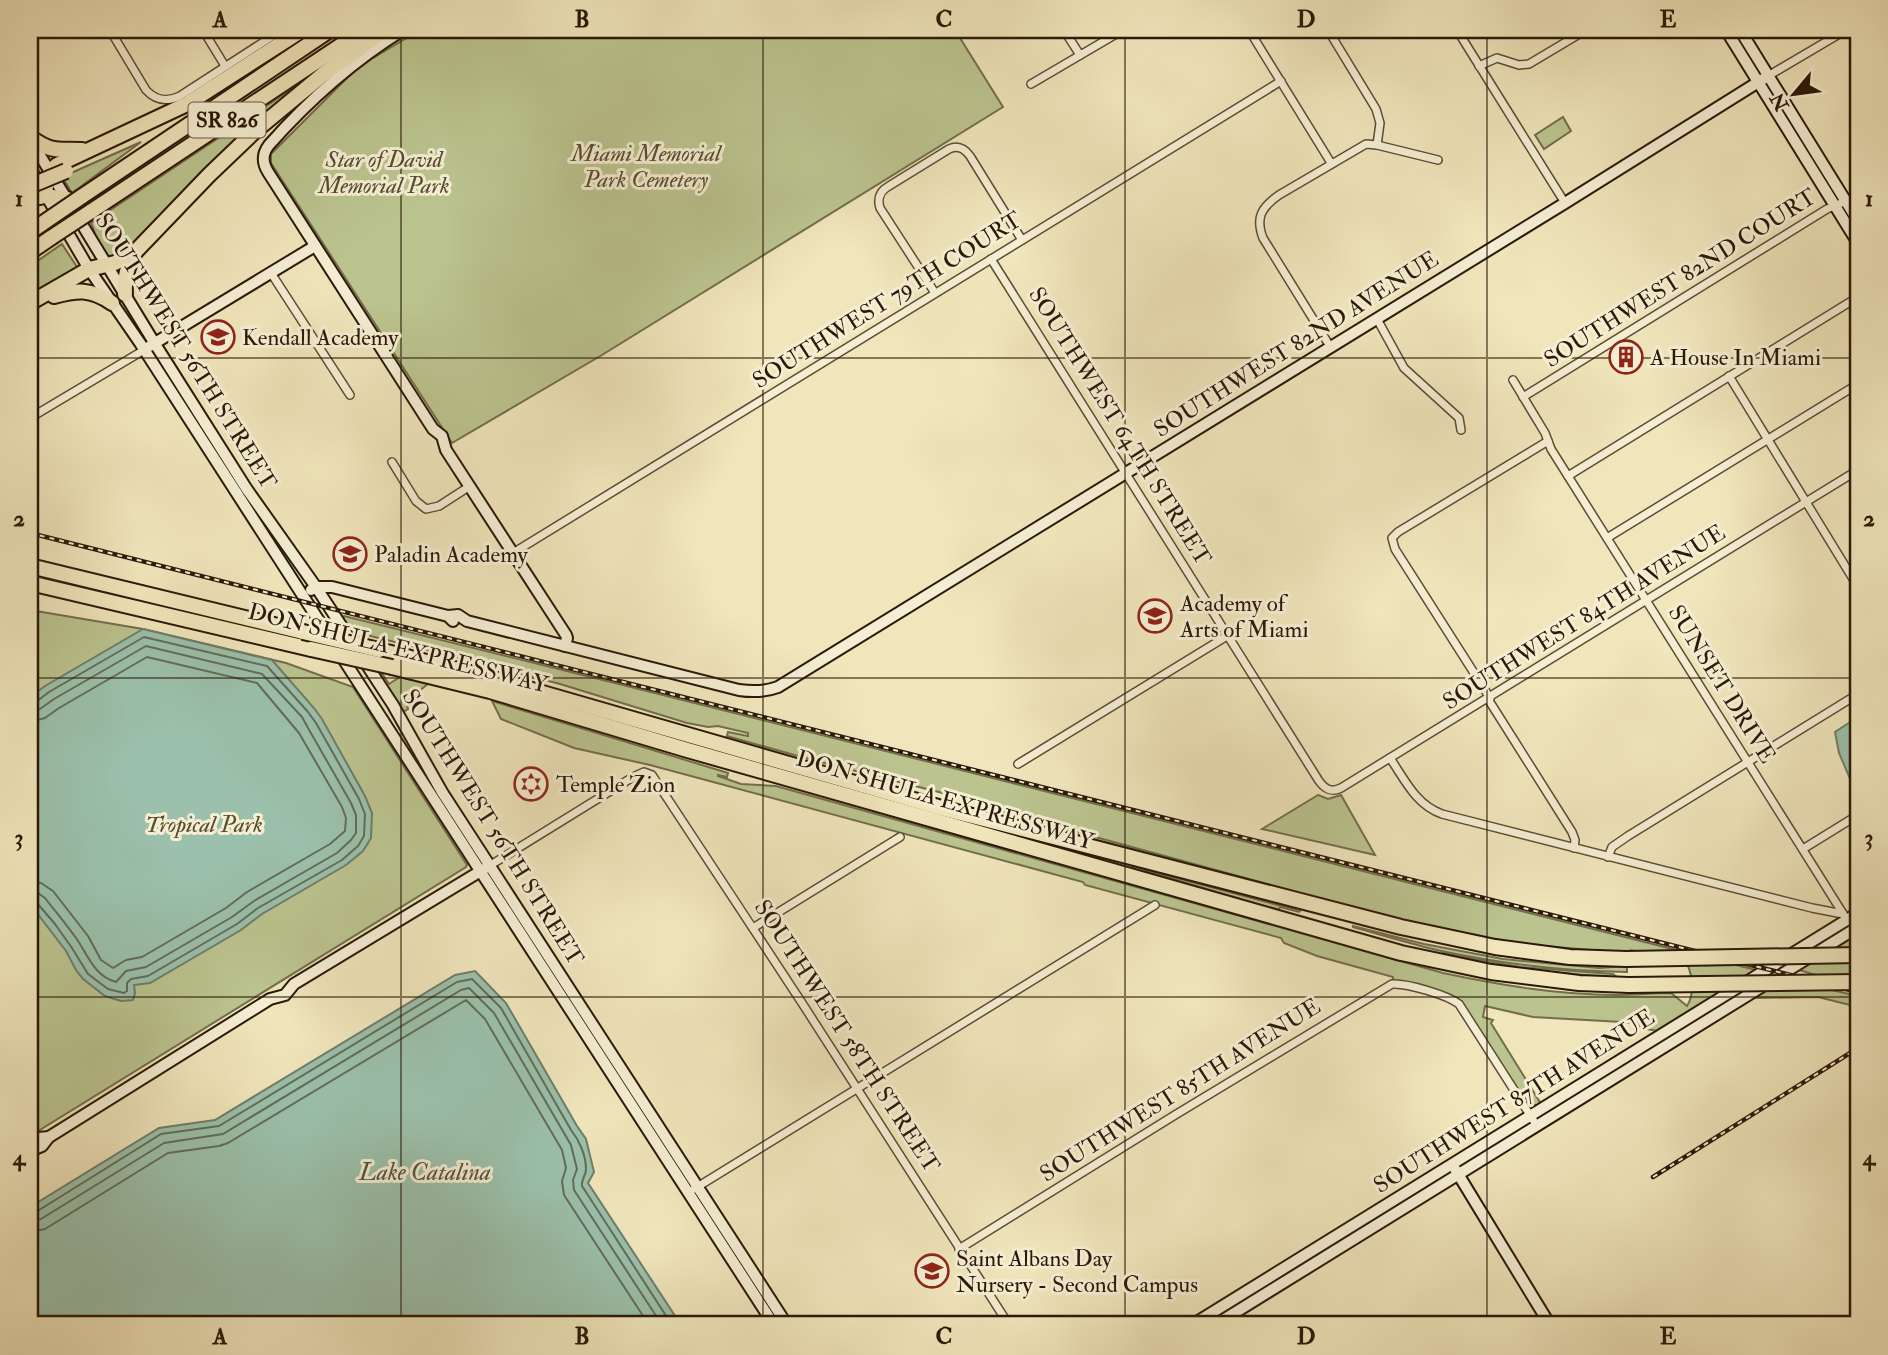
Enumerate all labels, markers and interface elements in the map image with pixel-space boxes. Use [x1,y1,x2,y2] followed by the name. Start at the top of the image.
[212,5,228,34] text: A
[574,5,590,34] text: B
[936,5,952,34] text: C
[1297,5,1315,34] text: D
[1660,5,1677,34] text: E
[1758,60,1828,130] north arrow
[1765,88,1795,116] text: N
[188,102,266,138] road number: SR 826
[569,139,722,194] park label: Miami Memorial Park Cemetery
[316,145,450,200] park label: Star of David Memorial Park
[1539,182,1821,374] street label: SOUTHWEST 82ND COURT
[15,184,23,213] text: 1
[1865,184,1873,213] text: 1
[747,205,1027,395] street label: SOUTHWEST 79TH COURT
[89,208,283,494] street label: SOUTHWEST 56TH STREET
[1148,244,1444,444] street label: SOUTHWEST 82ND AVENUE
[1022,282,1218,570] street label: SOUTHWEST 64TH STREET
[199,318,237,356] school or university icon: Kendall Academy
[242,323,399,352] place label: Kendall Academy
[1607,338,1645,376] building icon: A House In Miami
[1649,343,1821,372] place label: A House In Miami
[13,504,25,533] text: 2
[1863,504,1875,533] text: 2
[1437,518,1731,716] street label: SOUTHWEST 84TH AVENUE
[331,535,369,573] school or university icon: Paladin Academy
[374,540,529,569] place label: Paladin Academy
[1179,589,1309,644] place label: Academy of Arts of Miami
[245,597,552,700] street label: DON SHULA EXPRESSWAY
[1136,597,1174,635] school or university icon: Academy of Arts of Miami
[1662,600,1782,768] street label: SUNSET DRIVE
[396,684,590,970] street label: SOUTHWEST 56TH STREET
[793,744,1098,857] street label: DON SHULA EXPRESSWAY
[512,765,550,803] synagogue icon: Temple Zion
[556,770,676,800] place label: Temple Zion
[145,810,263,839] park label: Tropical Park
[15,823,23,852] text: 3
[1865,823,1873,852] text: 3
[748,894,946,1178] street label: SOUTHWEST 58TH STREET
[1034,992,1326,1188] street label: SOUTHWEST 85TH AVENUE
[1368,1002,1660,1200] street label: SOUTHWEST 87TH AVENUE
[12,1143,27,1172] text: 4
[1862,1143,1877,1172] text: 4
[358,1157,491,1188] water label: Lake Catalina
[956,1244,1198,1300] place label: Saint Albans Day Nursery - Second Campus
[913,1252,951,1290] school or university icon: Saint Albans Day Nursery - Second Campus
[212,1322,228,1351] text: A
[574,1322,590,1351] text: B
[936,1322,952,1351] text: C
[1297,1322,1315,1351] text: D
[1660,1322,1677,1351] text: E

